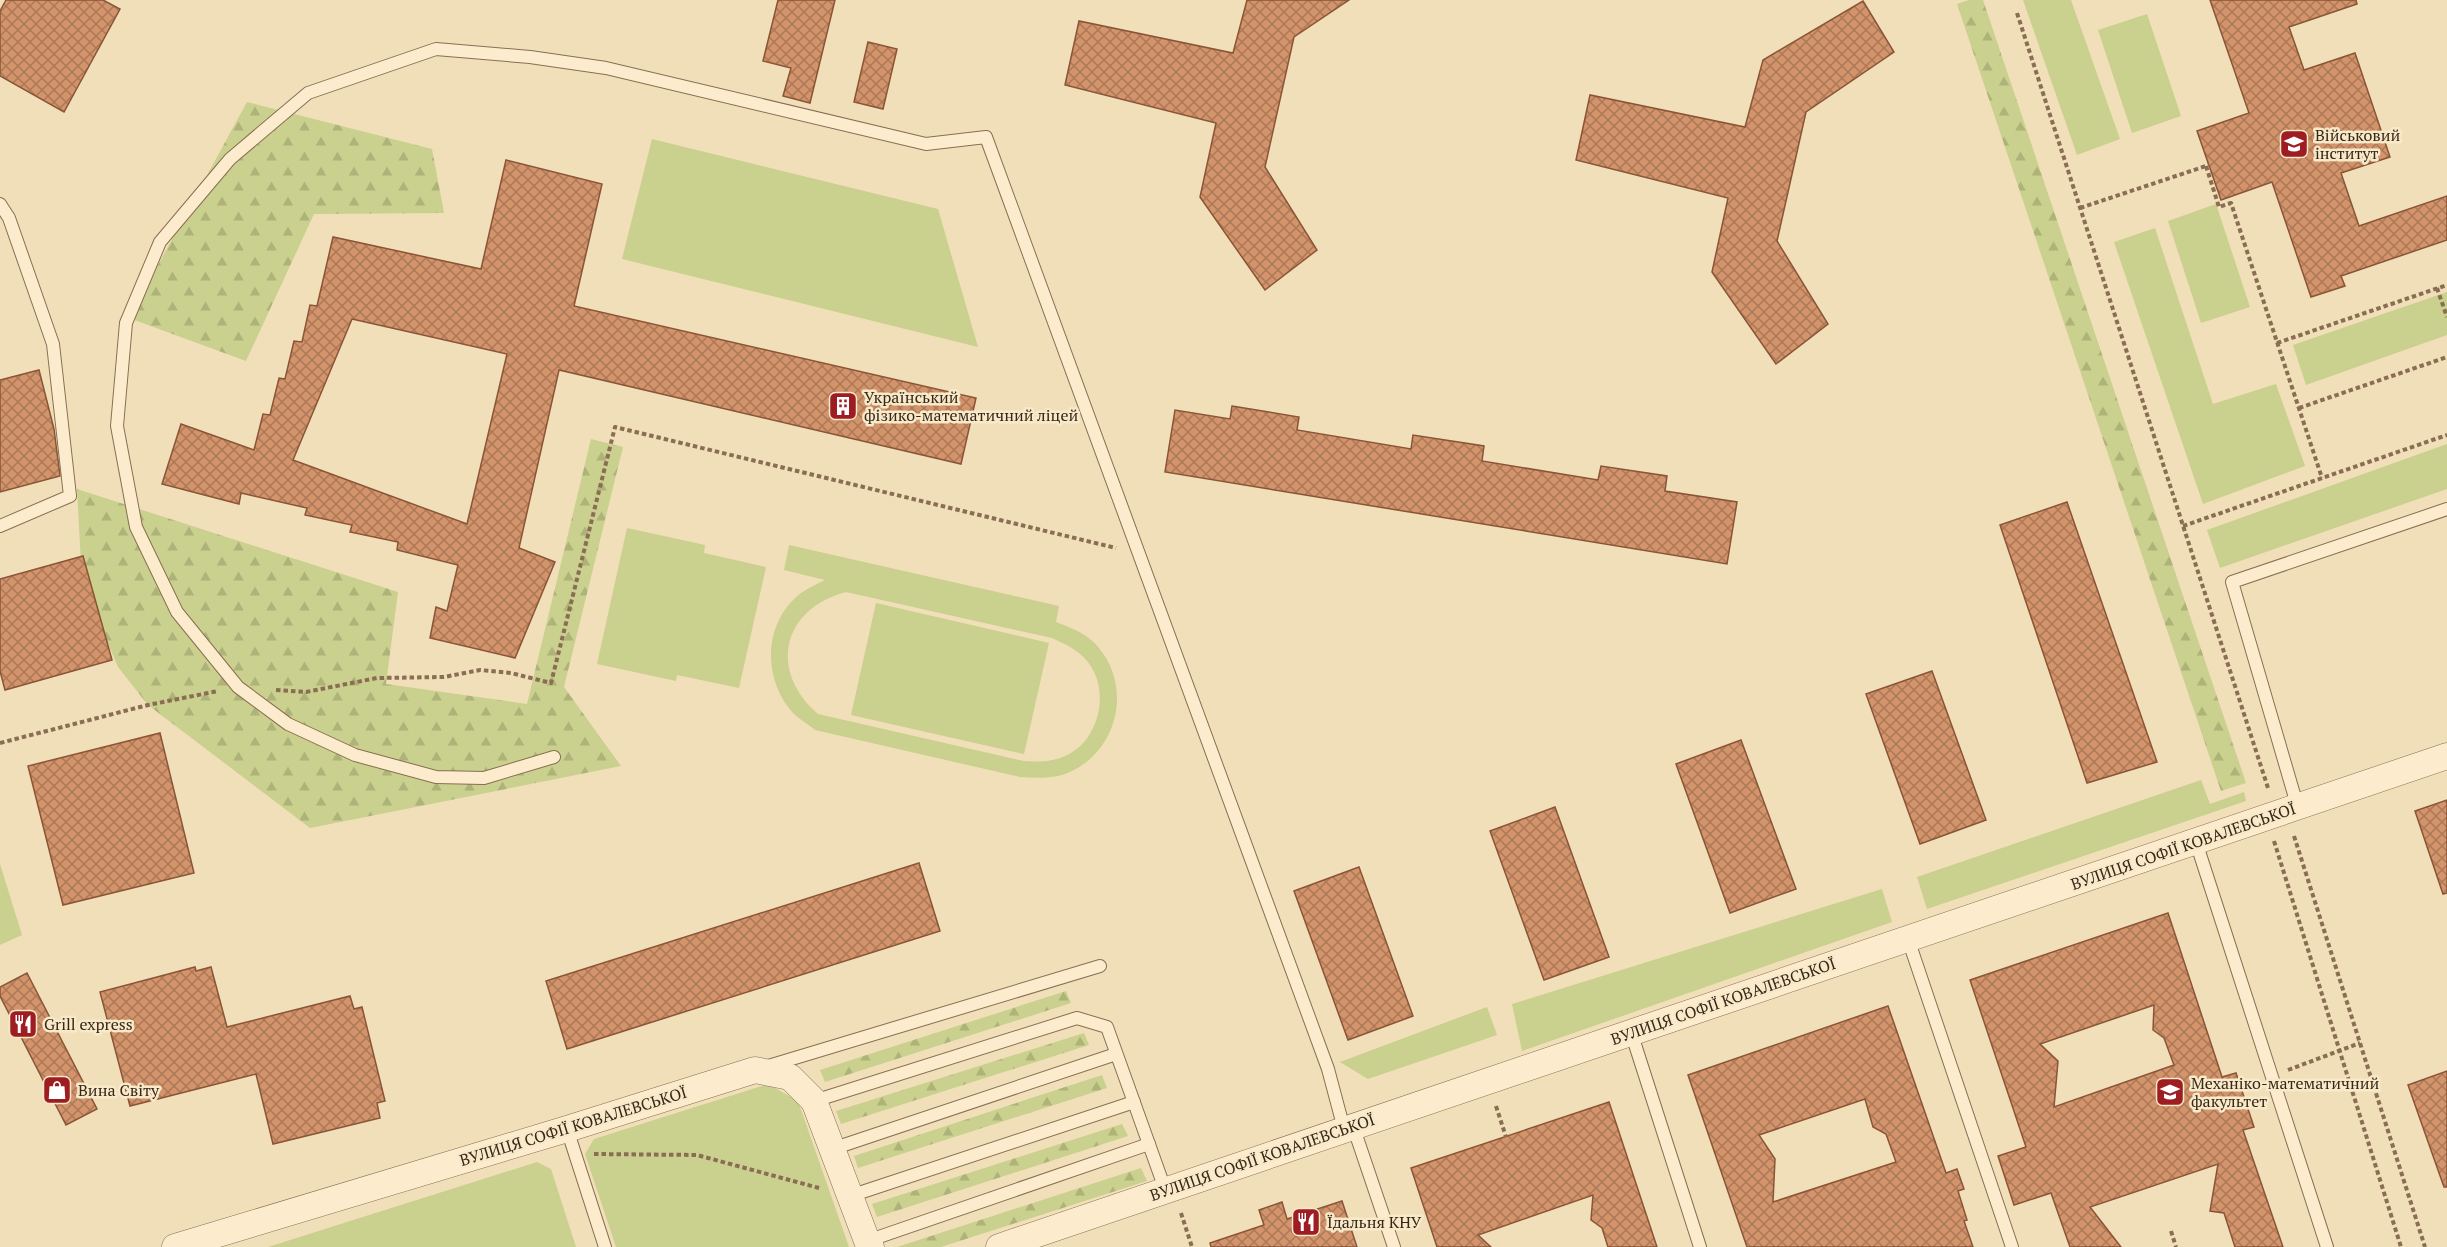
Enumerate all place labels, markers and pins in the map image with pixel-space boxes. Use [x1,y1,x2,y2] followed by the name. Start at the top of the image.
[2315,124,2401,164] place label: Військовий інститут
[2278,128,2310,160] school or university icon: Військовий інститут
[864,386,1078,426] place label: Український фізико-математичний ліцей
[827,390,859,422] building icon: Український фізико-математичний ліцей
[7,1008,39,1040] restaurant icon: Grill express
[44,1013,133,1035] place label: Grill express
[2191,1072,2380,1112] place label: Механіко-математичний факультет
[41,1074,73,1106] shop icon: Вина Світу
[2154,1076,2186,1108] school or university icon: Механіко-математичний факультет
[78,1079,160,1101] place label: Вина Світу
[1290,1206,1322,1238] restaurant icon: Їдальня КНУ
[1327,1211,1422,1233] place label: Їдальня КНУ

